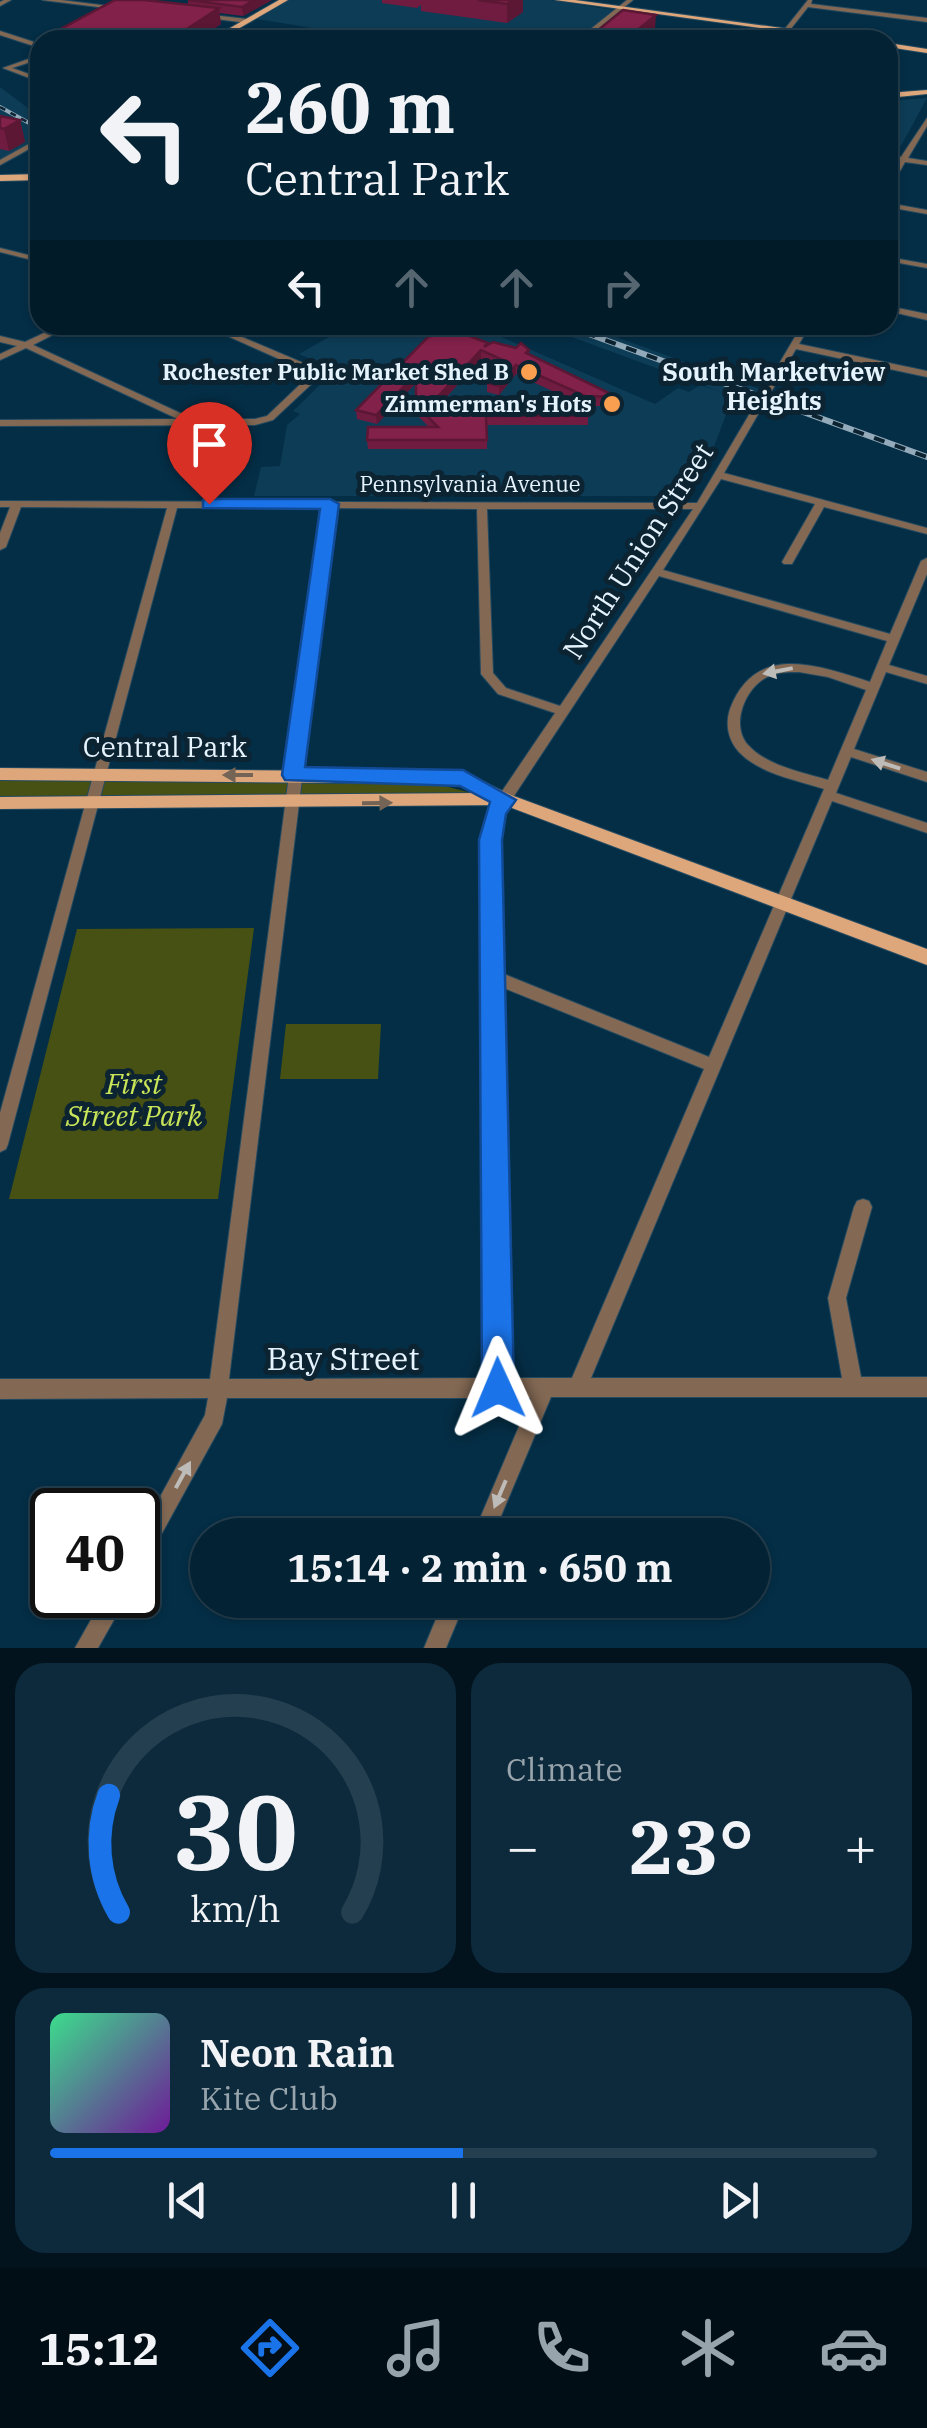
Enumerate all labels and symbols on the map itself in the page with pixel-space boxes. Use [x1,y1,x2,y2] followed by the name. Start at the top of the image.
[662,355,886,417] district label: South Marketview Heights
[162,357,509,386] place label: Rochester Public Market Shed B
[518,361,540,383] marker: Rochester Public Market Shed B
[384,389,592,418] place label: Zimmerman's Hots
[601,393,623,415] marker: Zimmerman's Hots
[167,402,252,505] pin
[554,436,721,666] street label: North Union Street
[359,469,581,498] street label: Pennsylvania Avenue
[762,664,793,679] one-way arrow
[83,728,248,765] street label: Central Park
[871,755,901,770] one-way arrow
[221,767,253,783] one-way arrow
[362,795,394,811] one-way arrow
[65,1065,202,1134] park label: First Street Park
[446,1336,550,1440] position arrow
[267,1337,420,1379] street label: Bay Street
[173,1461,191,1489] one-way arrow
[492,1479,508,1509] one-way arrow
[30,1488,160,1618] speed limit sign: 40

